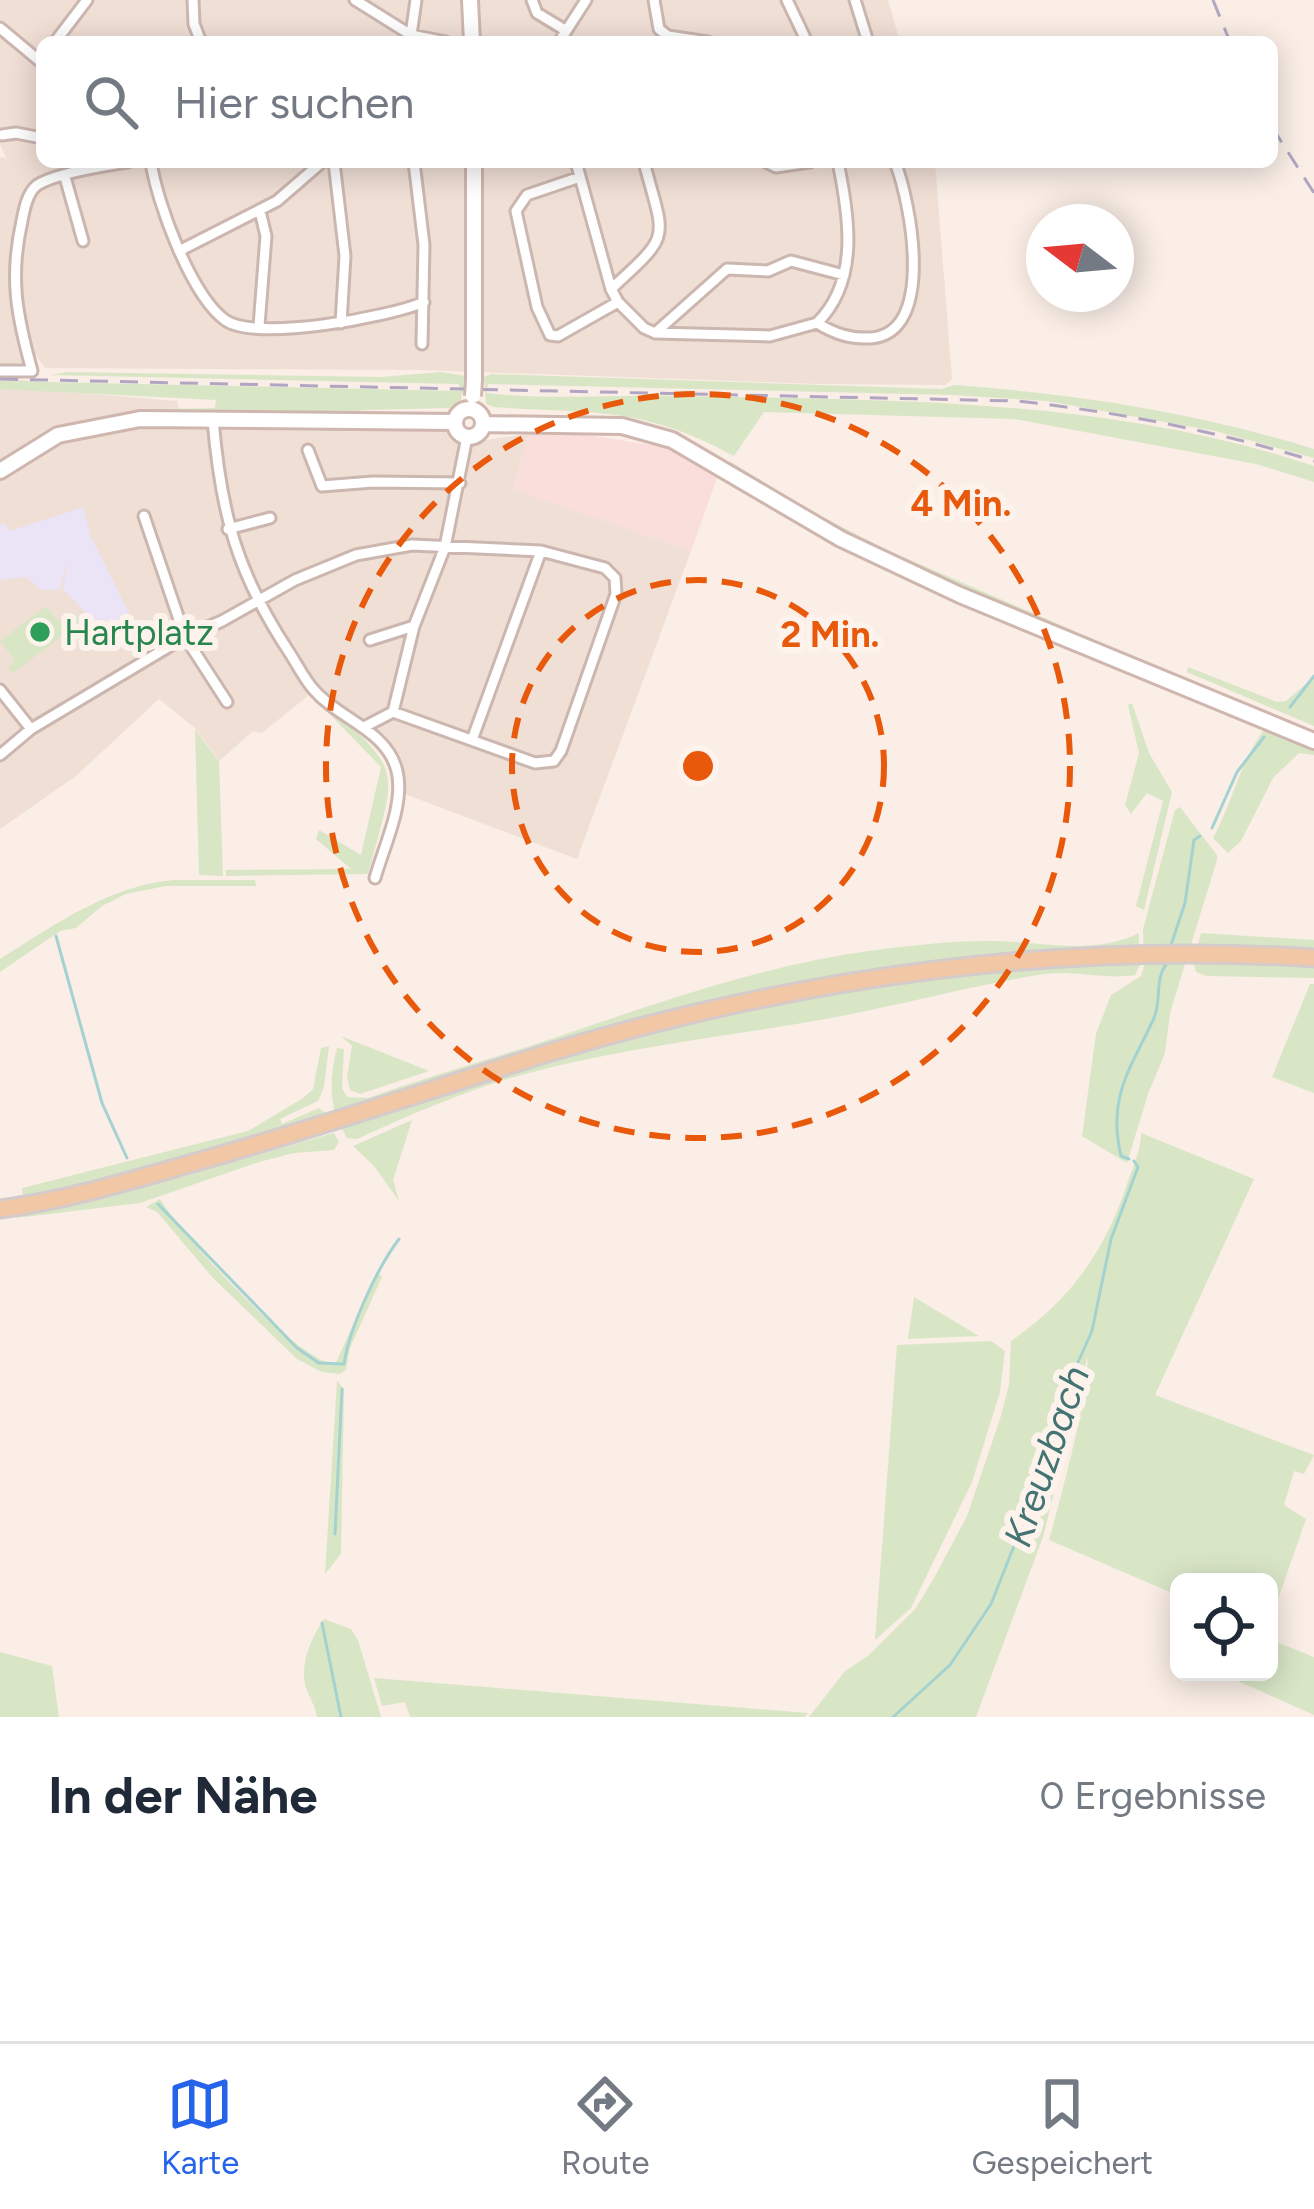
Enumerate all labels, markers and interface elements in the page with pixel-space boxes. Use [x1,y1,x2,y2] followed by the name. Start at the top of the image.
[36,36,1278,168] search box
[78,69,144,135] icon: search
[174,75,414,129] text: Hier suchen
[1026,204,1134,312] north arrow
[910,482,1012,525] text: 4 Min.
[64,611,214,654] place label: Hartplatz
[780,613,880,656] text: 2 Min.
[27,619,53,645] marker: Hartplatz
[677,745,719,787] centre of rings
[994,1360,1099,1553] water label: Kreuzbach
[1170,1573,1278,1681] map controls
[1170,1573,1278,1681] button: locate
[48,1765,318,1826] text: In der Nähe
[1040,1772,1266,1819] text: 0 Ergebnisse
[161,2071,239,2182] tab: Karte
[561,2071,650,2182] tab: Route
[971,2071,1153,2182] tab: Gespeichert

